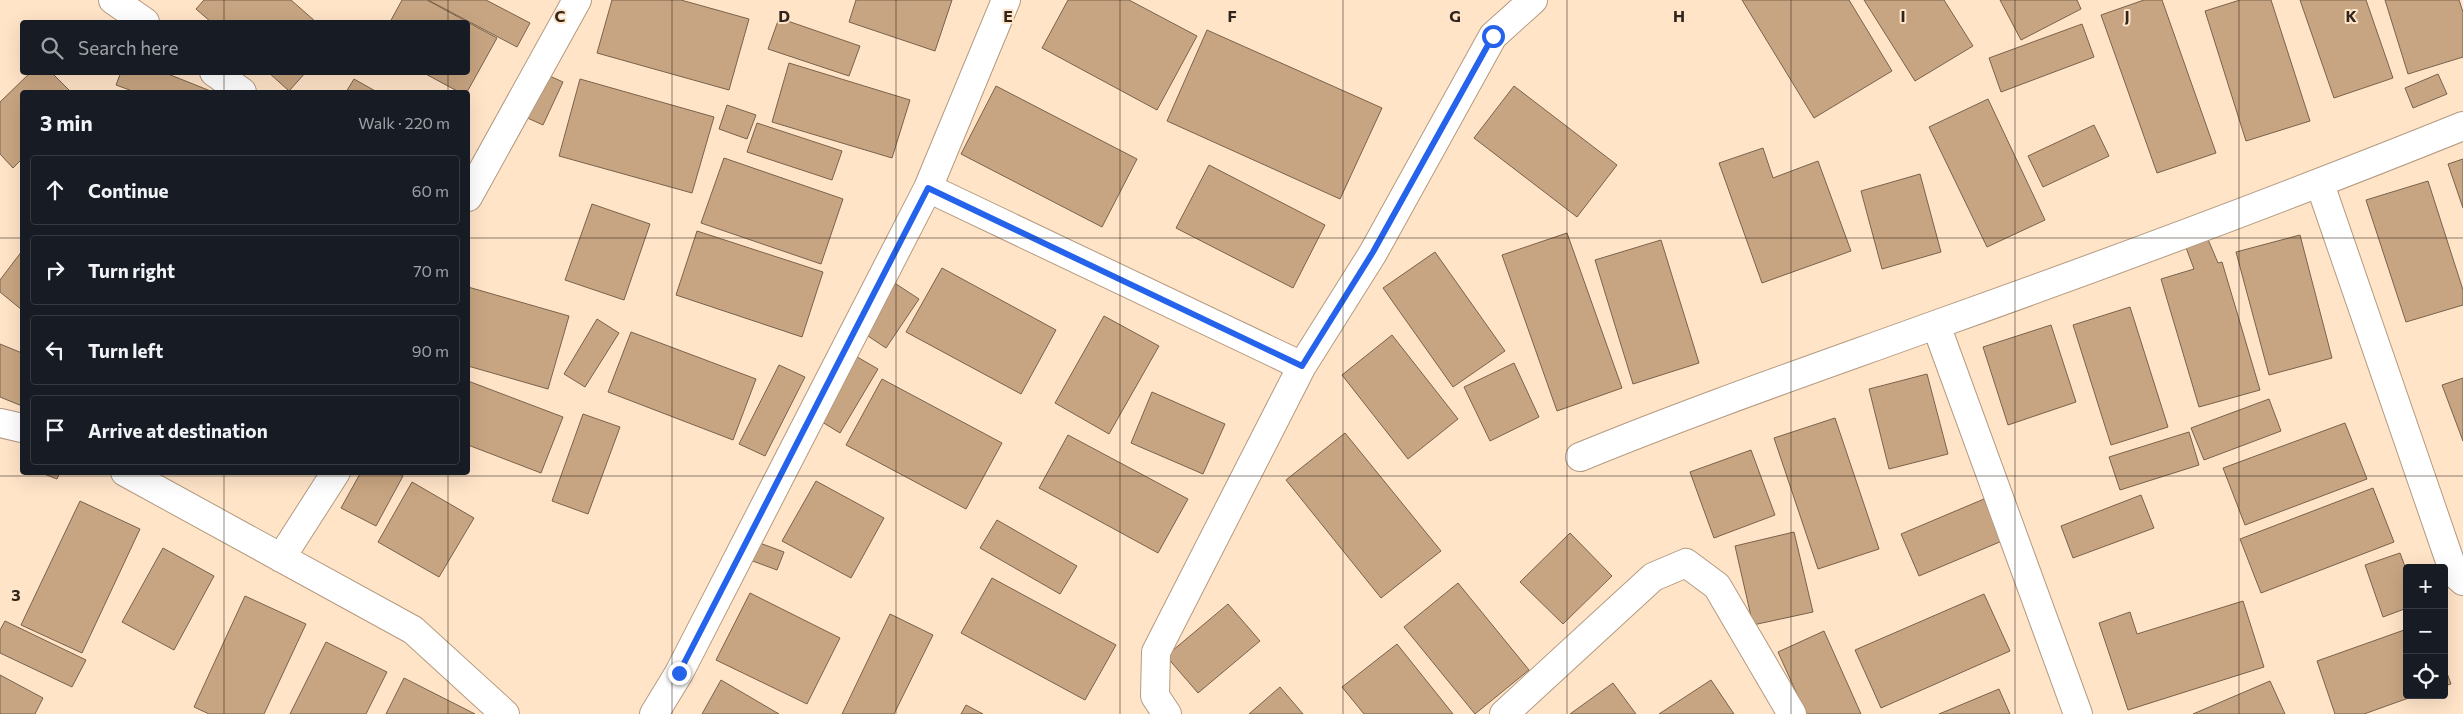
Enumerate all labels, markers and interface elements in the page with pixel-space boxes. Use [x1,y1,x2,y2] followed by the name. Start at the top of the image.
[555,6,566,25] text: C
[778,6,790,25] text: D
[1003,6,1013,25] text: E
[1227,6,1237,25] text: F
[1449,6,1461,25] text: G
[1673,6,1685,25] text: H
[1900,6,1906,25] text: I
[2124,6,2130,25] text: J
[2345,6,2357,25] text: K
[20,20,470,75] search box
[1482,25,1505,48] route start
[38,34,66,62] icon: search
[78,36,178,59] text: Search here
[40,110,93,135] text: 3 min
[358,113,450,132] text: Walk · 220 m
[41,176,69,204] icon: ahead
[88,179,168,202] text: Continue
[412,181,449,200] text: 60 m
[41,256,69,284] icon: right
[88,259,175,282] text: Turn right
[413,261,449,280] text: 70 m
[41,336,69,364] icon: left
[88,339,163,362] text: Turn left
[412,341,449,360] text: 90 m
[41,416,69,444] icon: arrive
[88,419,268,442] text: Arrive at destination
[2403,564,2448,699] map controls
[2403,564,2448,609] button: +
[11,585,21,604] text: 3
[2403,609,2448,654] button: −
[2403,654,2448,699] button: locate
[668,662,691,685] route end

